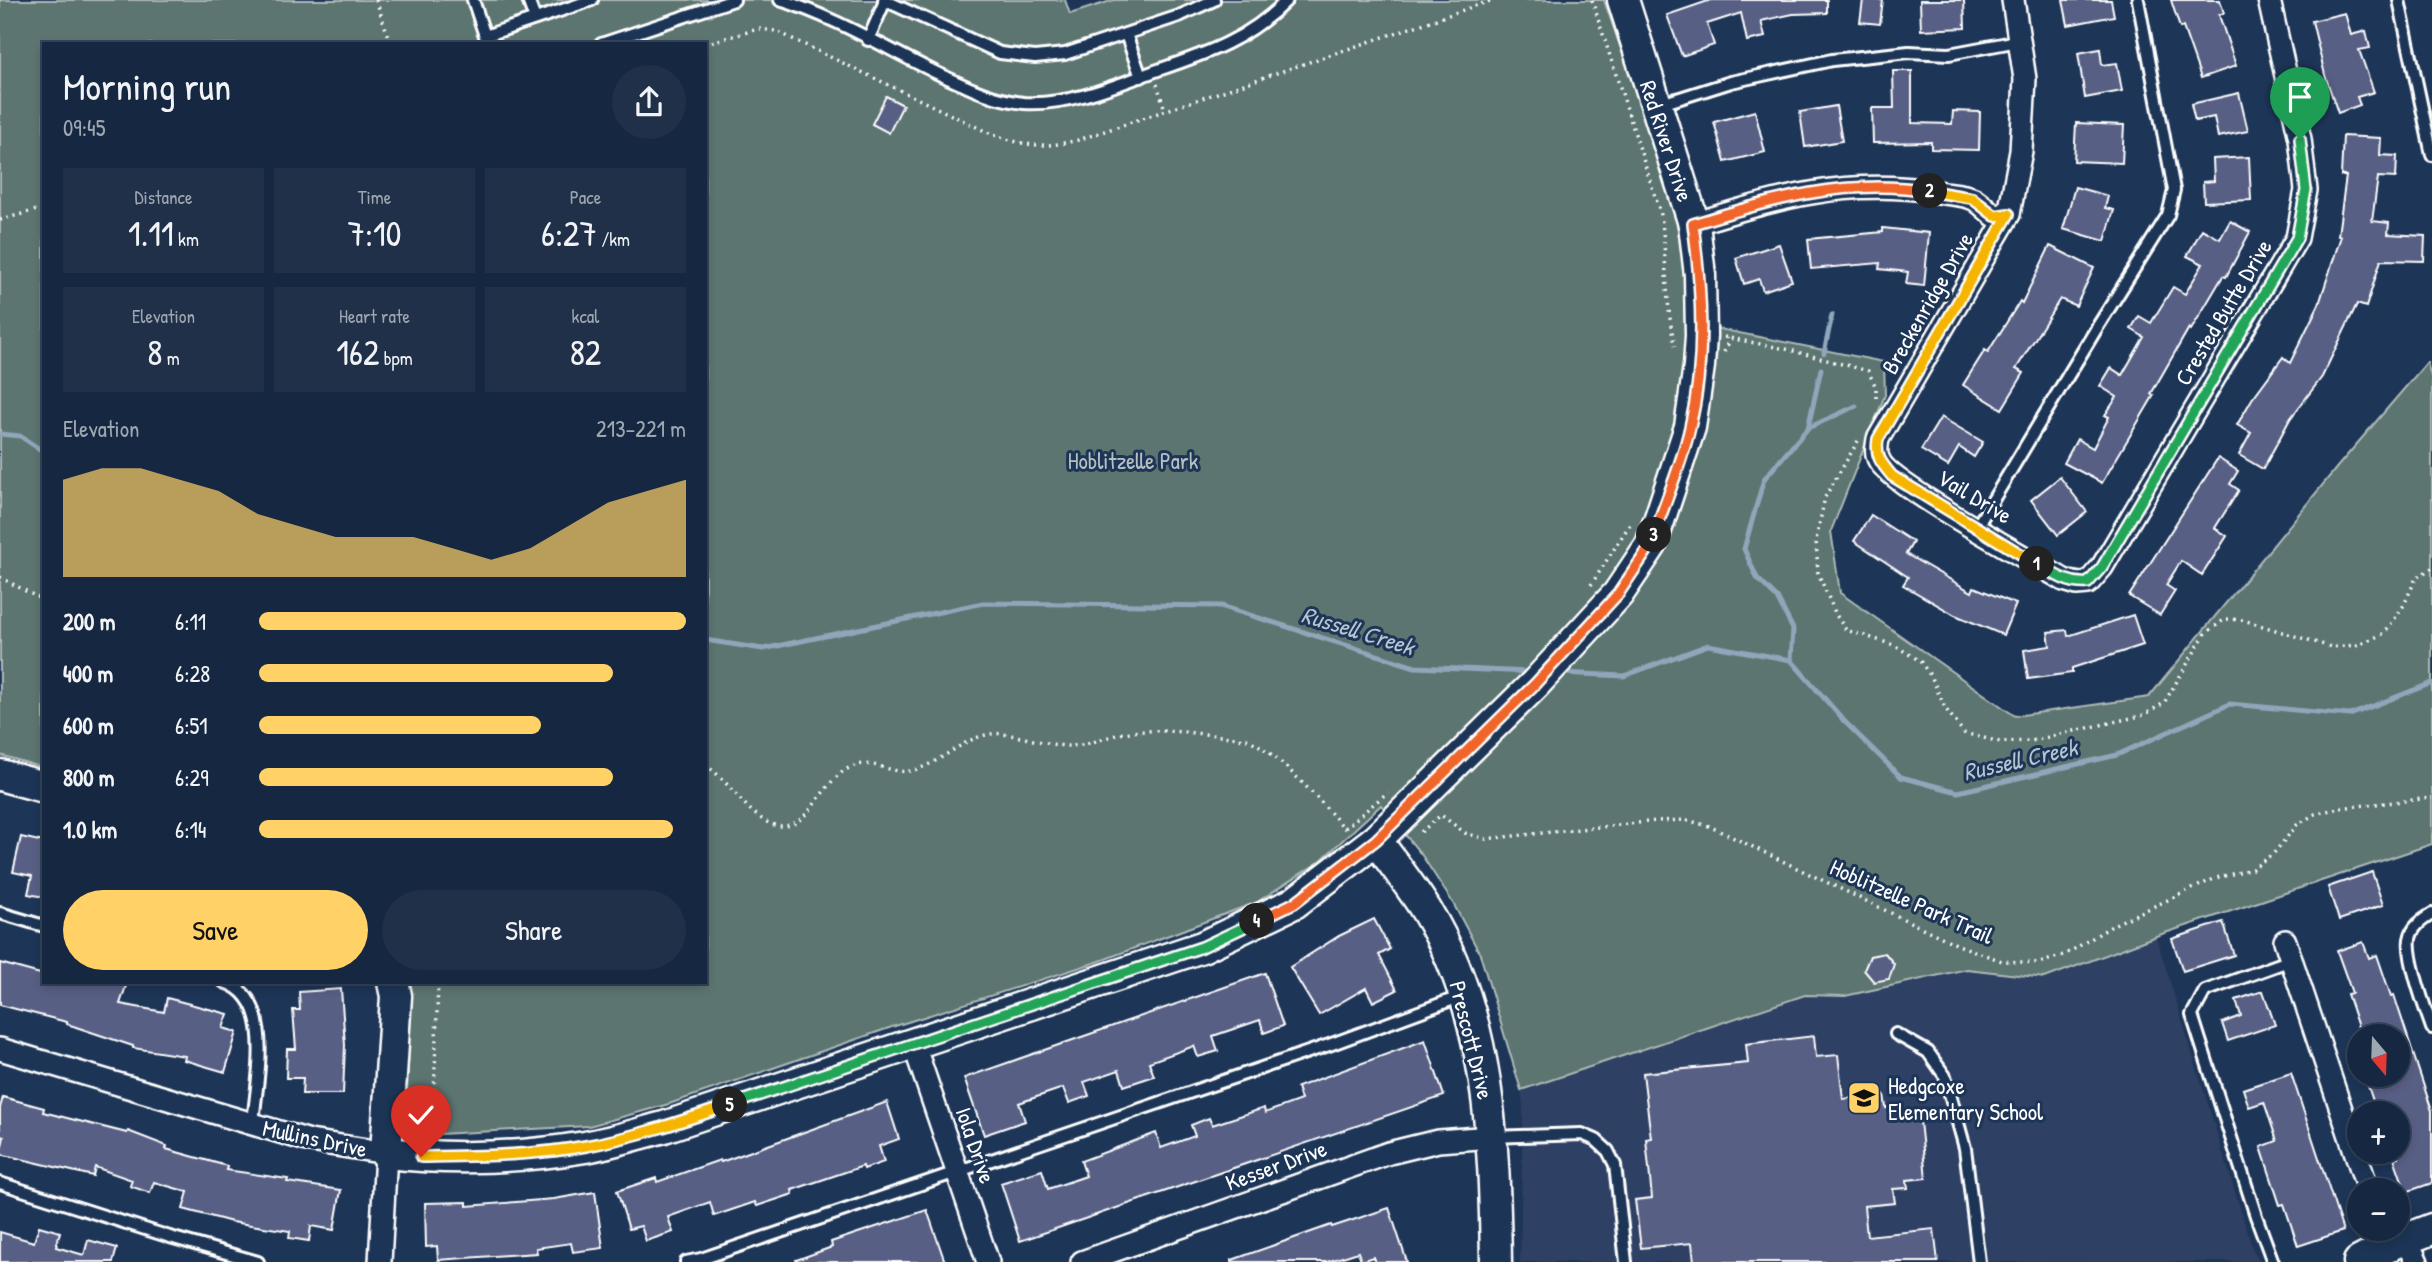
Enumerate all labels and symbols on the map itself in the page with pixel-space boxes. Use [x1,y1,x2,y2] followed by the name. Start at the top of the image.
[2270,67,2330,139] pin
[1633,77,1701,205] street label: Red River Drive
[1912,174,1948,208] pin: 2
[1874,227,1980,379] street label: Breckenridge Drive
[2167,233,2279,391] street label: Crested Butte Drive
[1068,445,1199,476] park label: Hoblitzelle Park
[1932,462,2018,530] street label: Vail Drive
[1636,518,1672,552] pin: 3
[2020,546,2054,582] pin: 1
[1298,598,1420,663] water label: Russell Creek
[1960,730,2082,788] water label: Russell Creek
[1825,851,1999,951] street label: Hoblitzelle Park Trail
[1240,904,1274,939] pin: 4
[1442,978,1502,1102] street label: Prescott Drive
[2347,1024,2410,1087] north arrow
[1888,1070,2044,1127] place label: Hedgcoxe Elementary School
[1845,1079,1883,1117] school or university icon: Hedgcoxe Elementary School
[391,1085,451,1157] pin
[712,1088,748,1122] pin: 5
[949,1103,1003,1187] street label: Iola Drive
[260,1112,370,1164] street label: Mullins Drive
[1221,1132,1331,1198] street label: Kesser Drive

